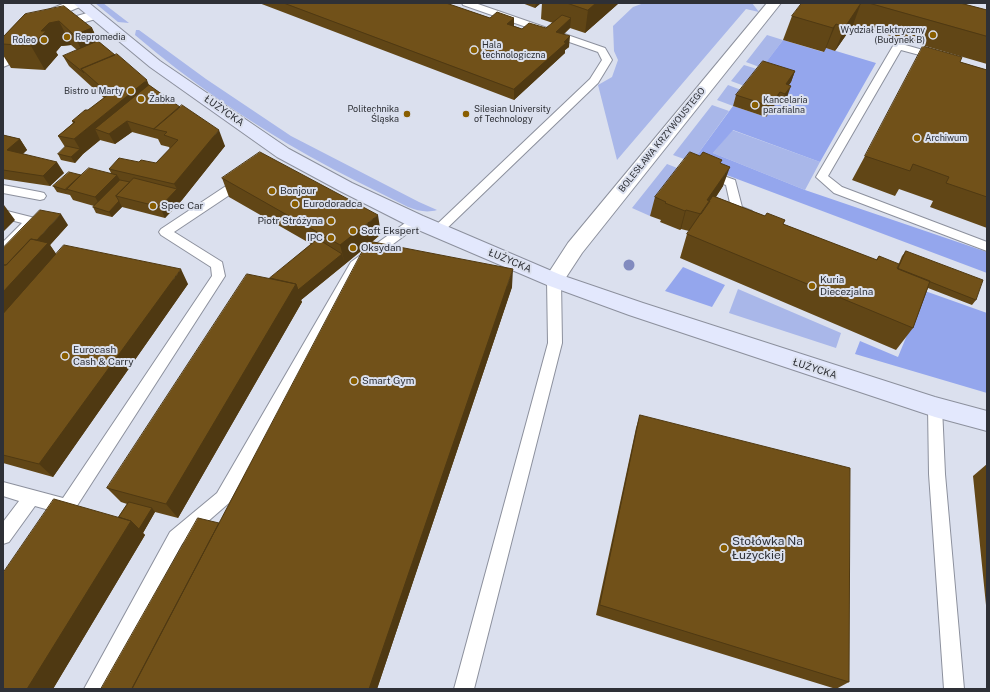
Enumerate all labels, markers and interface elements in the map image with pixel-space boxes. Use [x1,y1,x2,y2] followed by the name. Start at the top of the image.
[841,25,925,46] place label: Wydział Elektryczny (Budynek B)
[928,30,938,40] marker: Wydział Elektryczny (Budynek B)
[62,32,72,42] marker: Repromedia
[75,32,125,42] place label: Repromedia
[12,35,36,45] place label: Roleo
[39,35,49,45] marker: Roleo
[482,40,545,61] place label: Hala technologiczna
[469,45,479,55] marker: Hala technologiczna
[64,86,123,96] place label: Bistro u Marty
[126,86,136,96] marker: Bistro u Marty
[616,86,708,194] street label: BOLESŁAWA KRZYWOUSTEGO
[202,93,246,129] street label: ŁUŻYCKA
[136,94,146,104] marker: Żabka
[149,94,175,104] place label: Żabka
[763,95,808,116] place label: Kancelaria parafialna
[750,100,760,110] marker: Kancelaria parafialna
[347,104,399,125] place label: Politechnika Śląska
[474,104,551,125] place label: Silesian University of Technology
[402,109,412,119] marker: Politechnika Śląska
[461,109,471,119] marker: Silesian University of Technology
[912,133,922,143] marker: Archiwum
[925,133,967,143] place label: Archiwum
[280,185,316,197] place label: Bonjour
[267,186,277,196] marker: Bonjour
[303,198,362,210] place label: Eurodoradca
[290,199,300,209] marker: Eurodoradca
[161,200,203,212] place label: Spec Car
[148,201,158,211] marker: Spec Car
[257,215,323,227] place label: Piotr Stróżyna
[326,216,336,226] marker: Piotr Stróżyna
[361,225,419,237] place label: Soft Ekspert
[348,226,358,236] marker: Soft Ekspert
[307,232,323,244] place label: IPC
[326,233,336,243] marker: IPC
[361,242,401,254] place label: Oksydan
[348,243,358,253] marker: Oksydan
[487,247,533,275] street label: ŁUŻYCKA
[820,274,873,298] place label: Kuria Diecezjalna
[807,281,817,291] marker: Kuria Diecezjalna
[73,344,134,368] place label: Eurocash Cash & Carry
[60,351,70,361] marker: Eurocash Cash & Carry
[791,356,839,382] street label: ŁUŻYCKA
[362,375,414,387] place label: Smart Gym
[349,376,359,386] marker: Smart Gym
[732,534,803,562] place label: Stołówka Na Łużyckiej
[719,543,729,553] marker: Stołówka Na Łużyckiej

